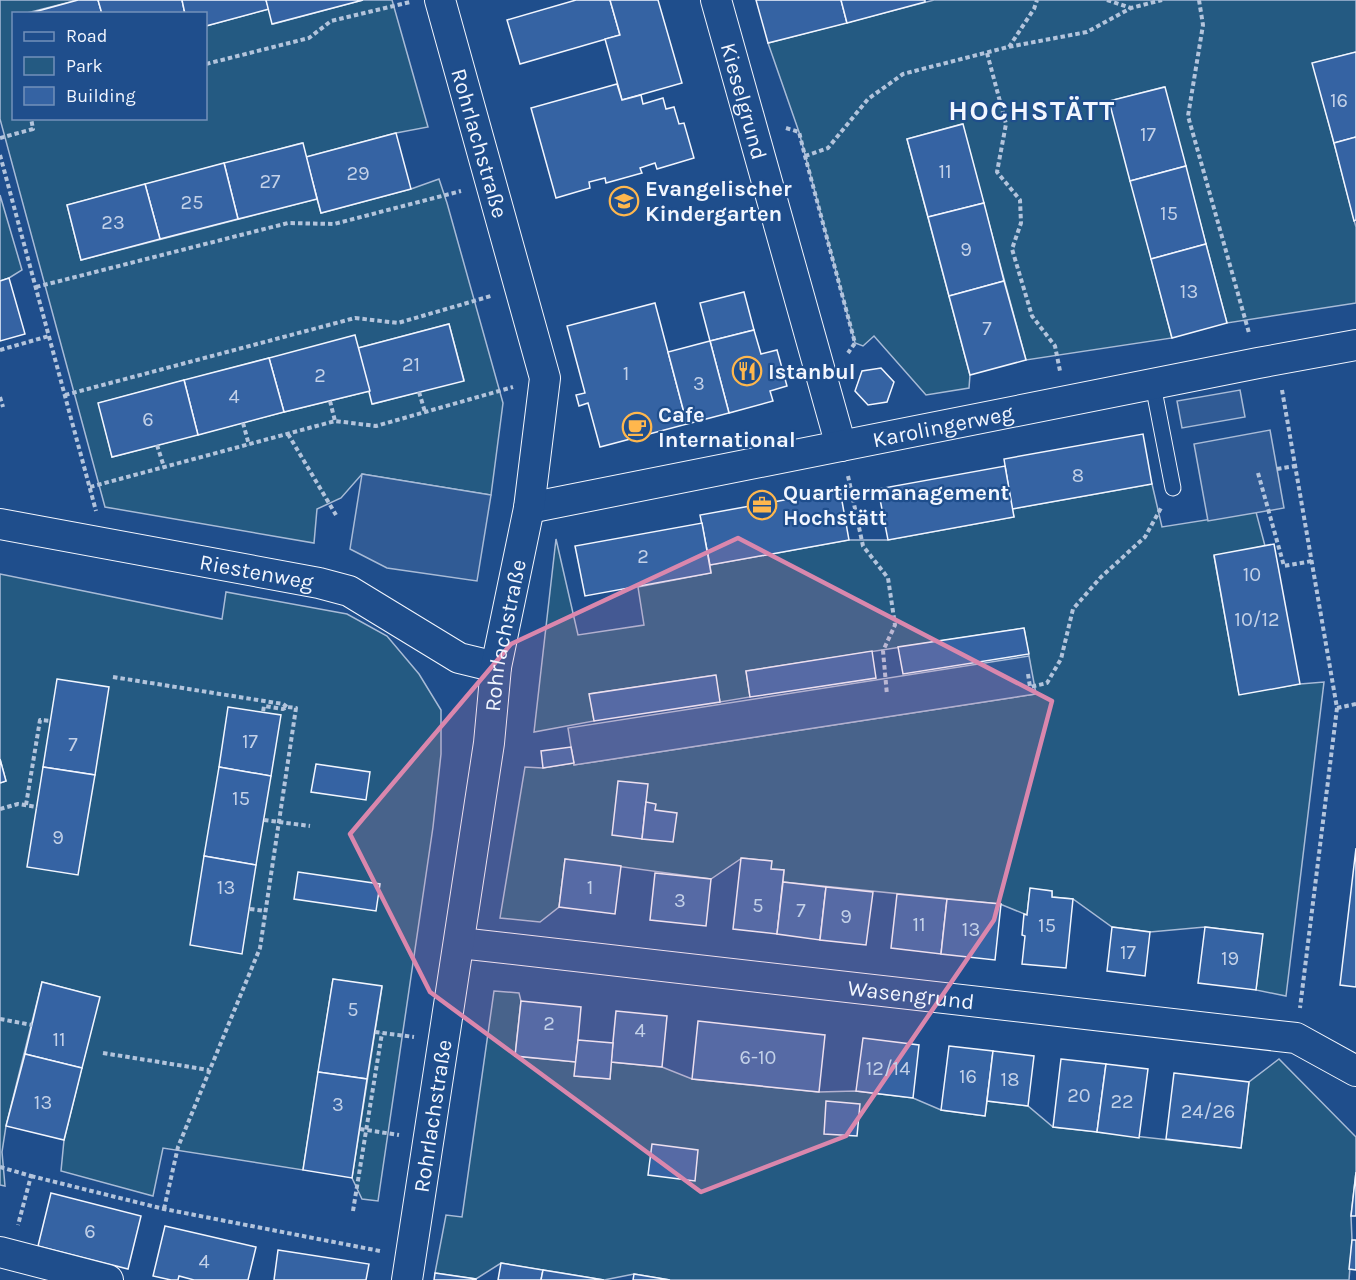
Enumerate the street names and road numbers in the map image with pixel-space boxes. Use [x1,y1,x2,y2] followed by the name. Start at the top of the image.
[715,40,772,163] street label: Kieselgrund
[445,66,513,221] street label: Rohrlachstraße
[870,400,1016,453] street label: Karolingerweg
[197,549,316,596] street label: Riestenweg
[480,557,532,713] street label: Rohrlachstraße
[846,975,976,1015] street label: Wasengrund
[409,1038,458,1194] street label: Rohrlachstraße

